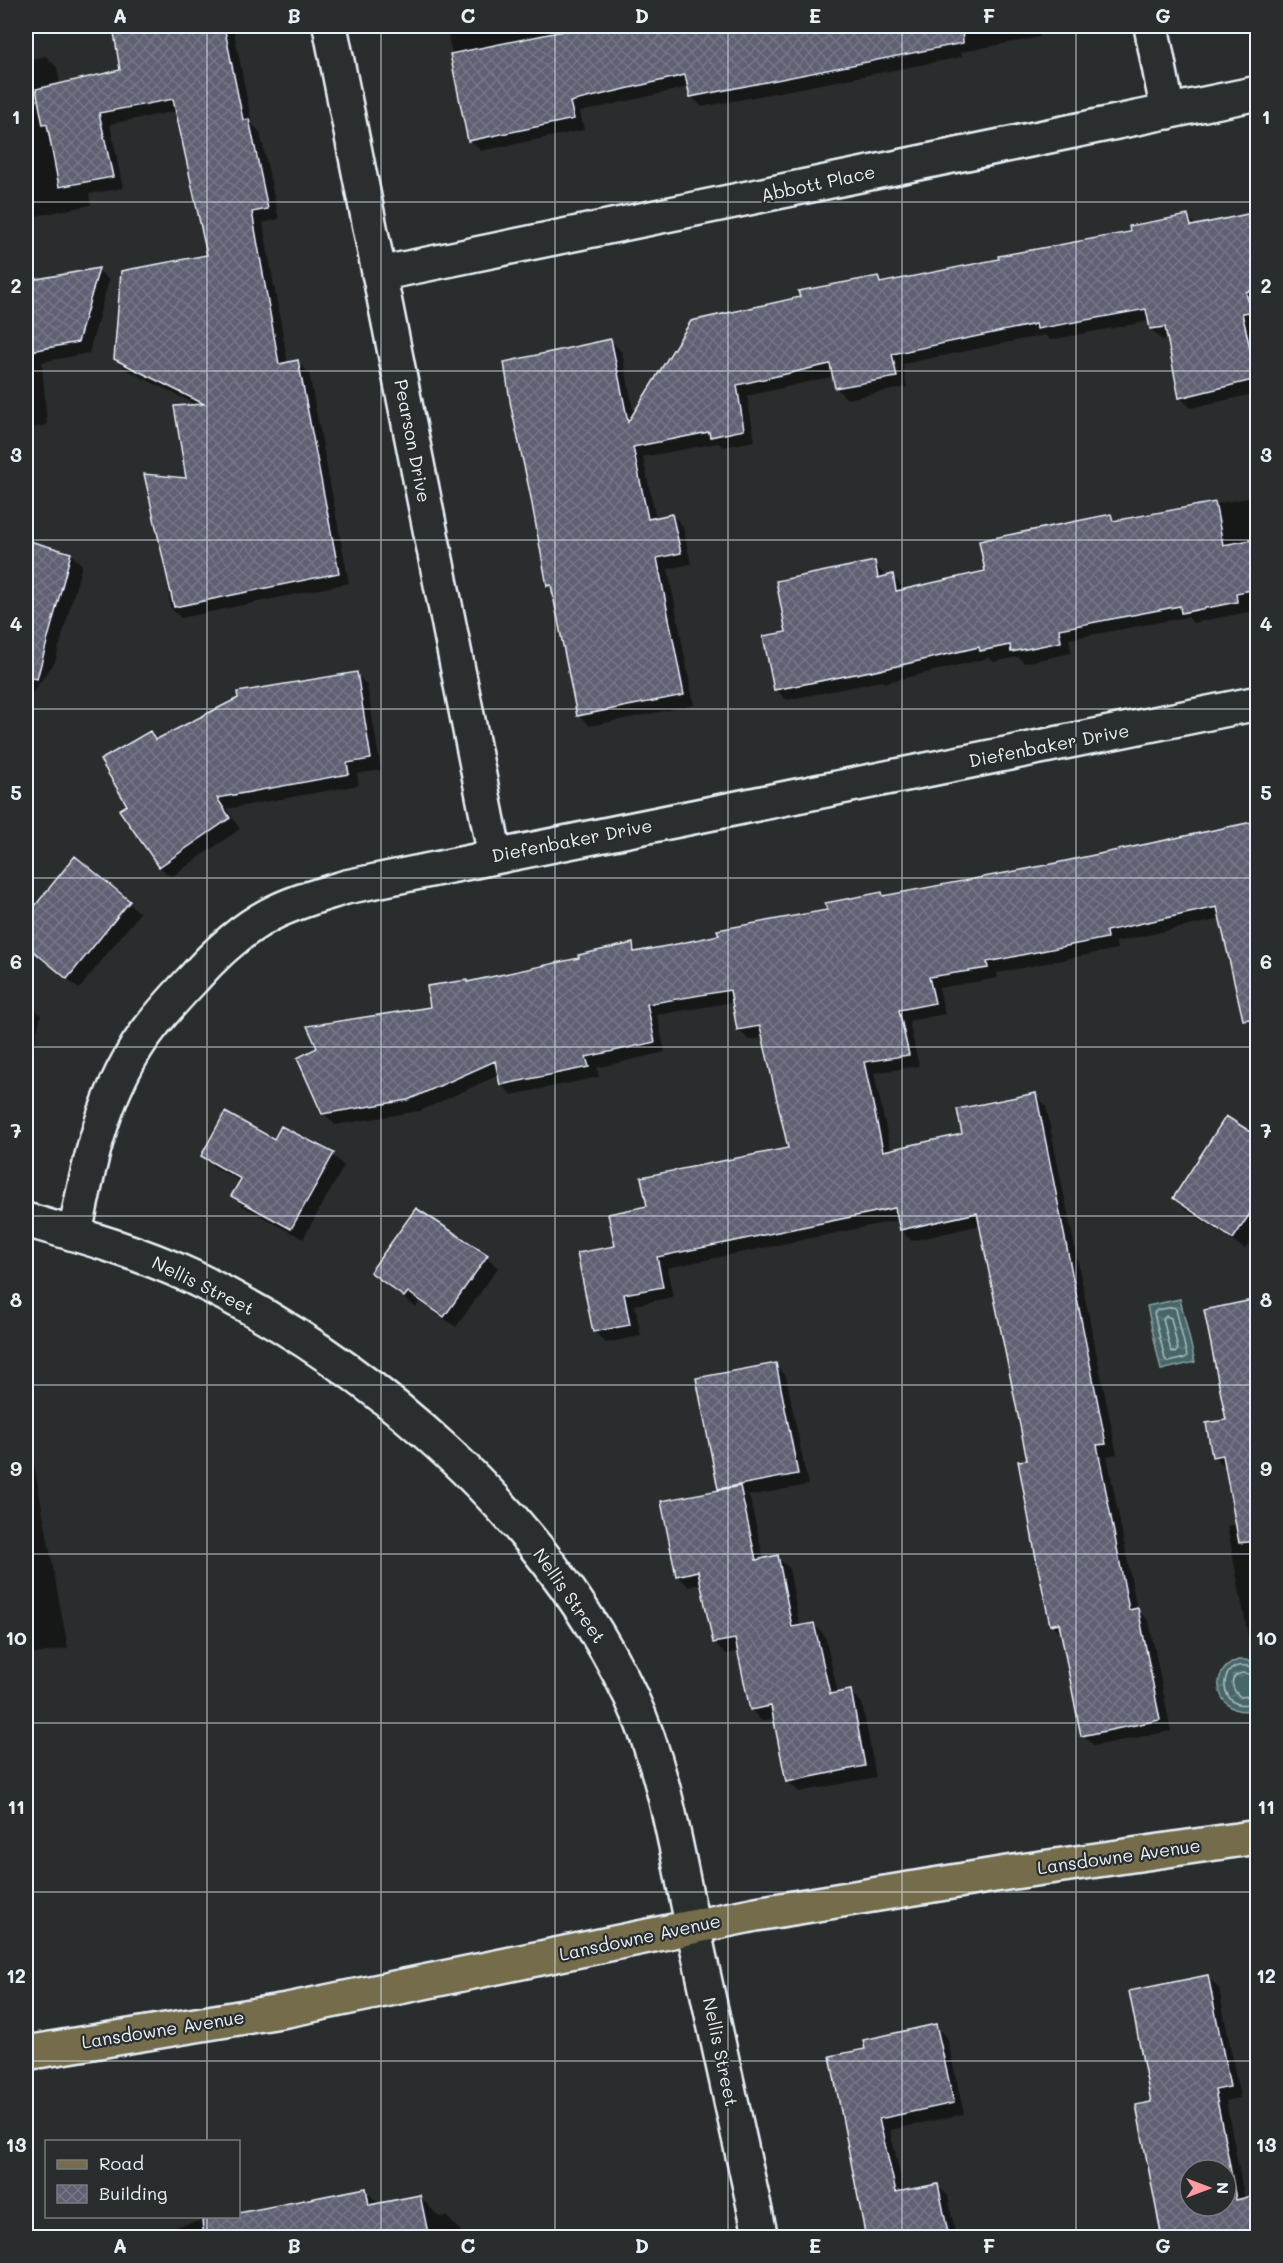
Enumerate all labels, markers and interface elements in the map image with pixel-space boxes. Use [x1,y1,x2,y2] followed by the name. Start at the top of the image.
[113,2,127,28] text: A
[287,2,301,28] text: B
[461,2,476,28] text: C
[635,2,649,28] text: D
[809,2,821,28] text: E
[983,2,996,28] text: F
[1155,2,1171,28] text: G
[12,103,20,129] text: 1
[1262,103,1270,129] text: 1
[759,159,877,207] street label: Abbott Place
[10,272,22,298] text: 2
[1260,272,1272,298] text: 2
[389,377,437,505] street label: Pearson Drive
[10,441,22,467] text: 3
[1260,441,1272,467] text: 3
[10,610,23,636] text: 4
[1260,610,1273,636] text: 4
[967,718,1131,772] street label: Diefenbaker Drive
[10,779,22,805] text: 5
[1260,779,1272,805] text: 5
[490,813,654,867] street label: Diefenbaker Drive
[10,948,22,974] text: 6
[1260,948,1272,974] text: 6
[10,1117,22,1143] text: 7
[1260,1117,1272,1143] text: 7
[148,1250,258,1320] street label: Nellis Street
[10,1286,22,1312] text: 8
[1260,1286,1272,1312] text: 8
[10,1455,22,1481] text: 9
[1260,1455,1272,1481] text: 9
[528,1543,611,1648] street label: Nellis Street
[5,1624,27,1650] text: 10
[1255,1624,1277,1650] text: 10
[7,1793,25,1819] text: 11
[1257,1793,1275,1819] text: 11
[1036,1833,1202,1879] street label: Lansdowne Avenue
[557,1908,723,1966] street label: Lansdowne Avenue
[6,1962,26,1988] text: 12
[1256,1962,1276,1988] text: 12
[698,1995,744,2108] street label: Nellis Street
[80,2004,246,2054] street label: Lansdowne Avenue
[6,2131,26,2157] text: 13
[1256,2131,1276,2157] text: 13
[45,2140,240,2218] legend
[99,2151,144,2175] text: Road
[1178,2158,1238,2218] north arrow
[99,2181,167,2205] text: Building
[1213,2182,1234,2194] text: N
[113,2232,127,2258] text: A
[287,2232,301,2258] text: B
[461,2232,476,2258] text: C
[635,2232,649,2258] text: D
[809,2232,821,2258] text: E
[983,2232,996,2258] text: F
[1155,2232,1171,2258] text: G

